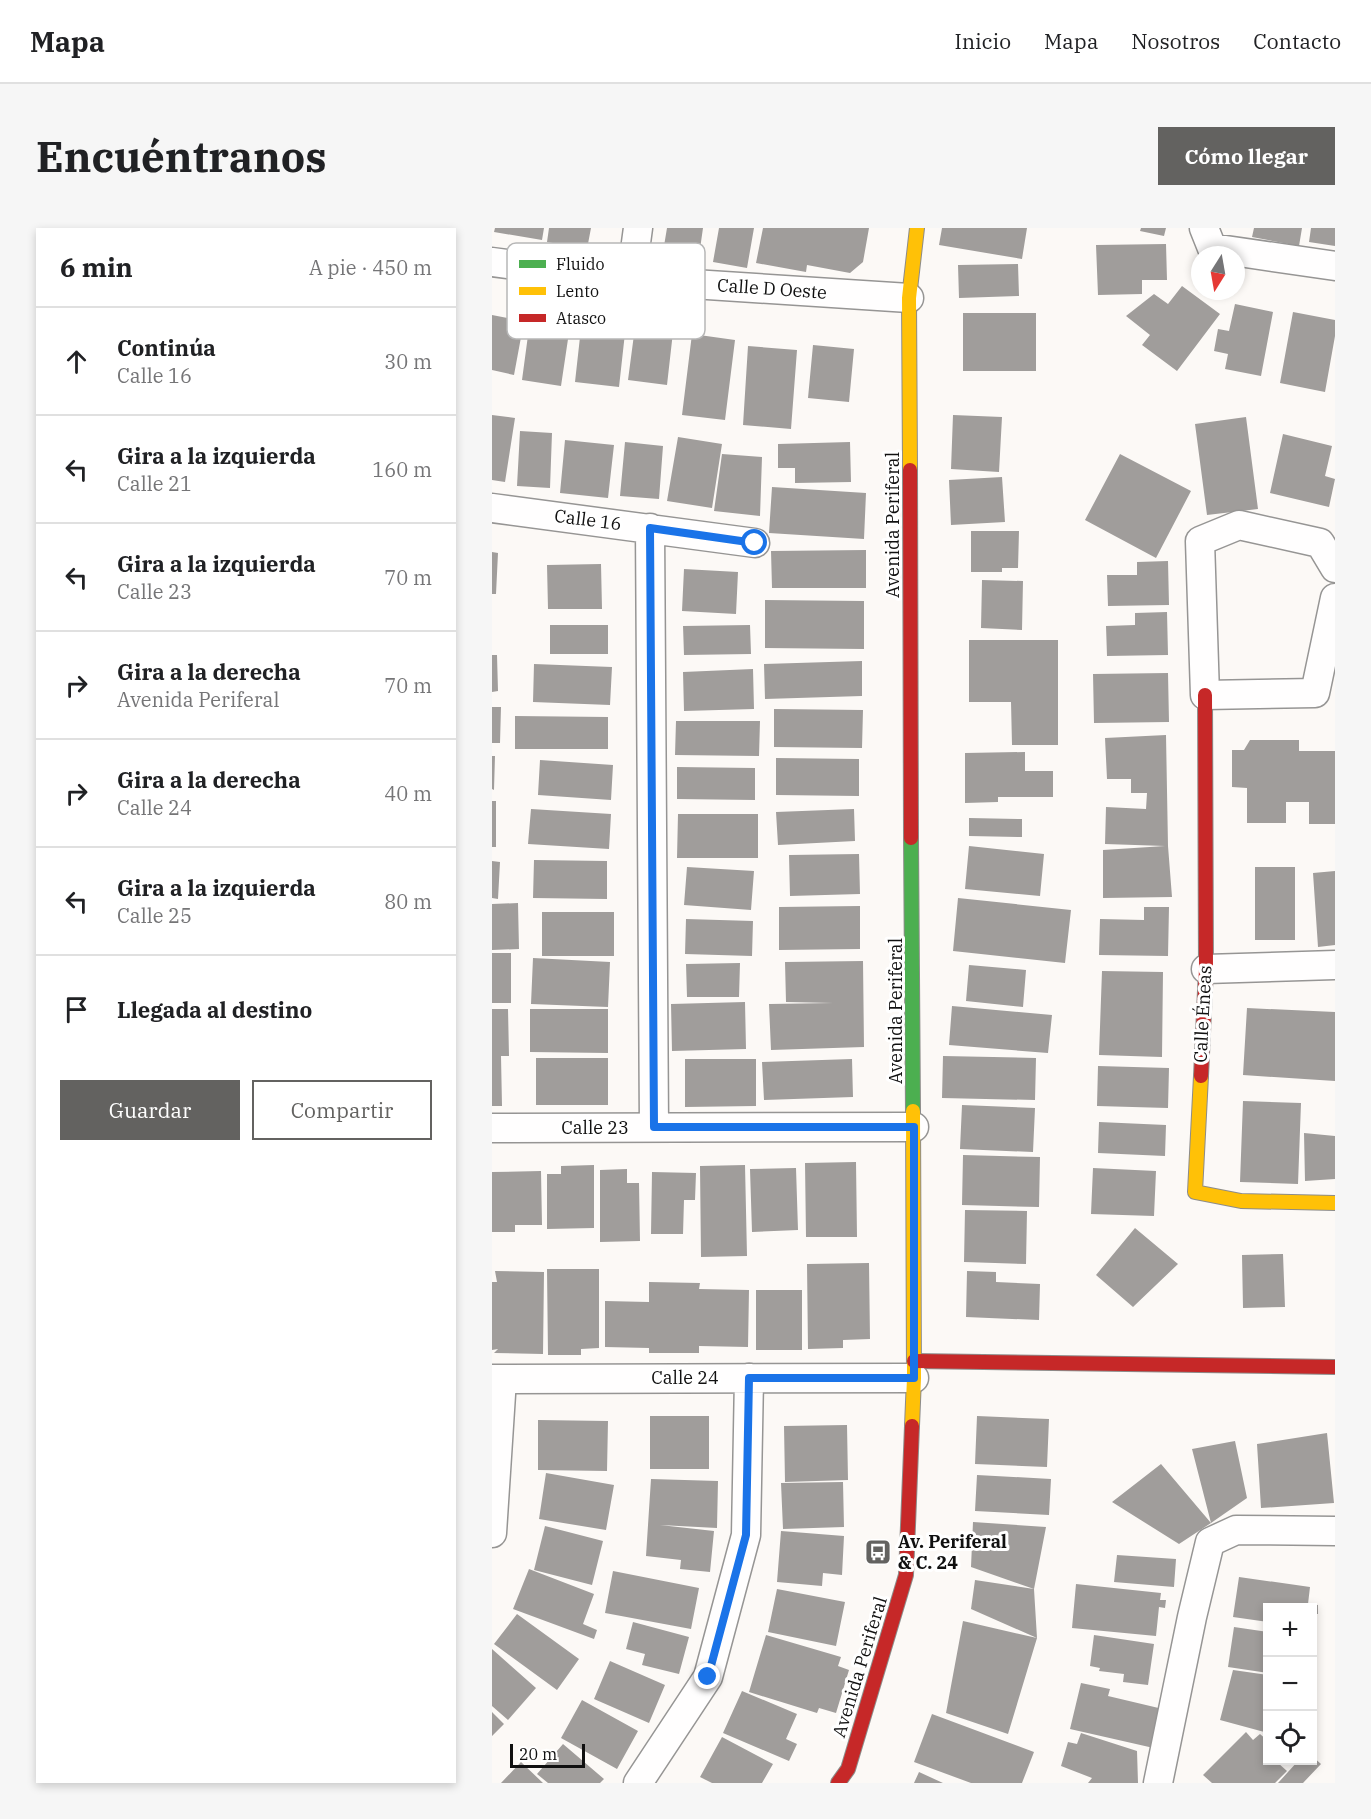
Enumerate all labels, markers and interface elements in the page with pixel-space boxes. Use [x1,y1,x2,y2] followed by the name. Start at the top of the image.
[30,23,105,60] text: Mapa
[954,27,1011,55] text: Inicio
[1044,27,1098,55] text: Mapa
[1131,27,1220,55] text: Nosotros
[1253,27,1341,55] text: Contacto
[1158,127,1335,185] button: Cómo llegar
[36,129,327,184] text: Encuéntranos
[507,243,705,339] legend
[1191,246,1245,300] north arrow
[60,250,133,284] text: 6 min
[309,254,432,281] text: A pie · 450 m
[556,254,605,274] text: Fluido
[716,273,828,304] street label: Calle D Oeste
[556,281,599,301] text: Lento
[556,308,606,328] text: Atasco
[117,333,216,362] text: Continúa
[60,345,93,378] icon: ahead
[384,348,432,375] text: 30 m
[117,362,192,389] text: Calle 16
[117,441,316,470] text: Gira a la izquierda
[881,452,904,598] street label: Avenida Periferal
[60,453,93,486] icon: left
[372,456,432,483] text: 160 m
[117,470,192,497] text: Calle 21
[553,504,623,535] street label: Calle 16
[741,529,767,555] route start
[117,549,316,578] text: Gira a la izquierda
[60,561,93,594] icon: left
[384,564,432,591] text: 70 m
[117,578,192,605] text: Calle 23
[117,657,301,686] text: Gira a la derecha
[60,669,93,702] icon: right
[384,672,432,699] text: 70 m
[117,686,279,713] text: Avenida Periferal
[117,765,301,794] text: Gira a la derecha
[60,777,93,810] icon: right
[384,780,432,807] text: 40 m
[117,794,192,821] text: Calle 24
[117,873,316,902] text: Gira a la izquierda
[60,885,93,918] icon: left
[384,888,432,915] text: 80 m
[117,902,192,929] text: Calle 25
[884,938,907,1084] street label: Avenida Periferal
[1188,965,1217,1063] street label: Calle Éneas
[60,993,93,1026] icon: arrive
[117,995,312,1024] text: Llegada al destino
[60,1080,240,1140] button: Guardar
[252,1080,432,1140] button: Compartir
[561,1116,629,1139] street label: Calle 23
[651,1366,719,1389] street label: Calle 24
[898,1530,1007,1574] place label: Av. Periferal & C. 24
[863,1537,893,1567] bus stop icon: Av. Periferal & C. 24
[827,1594,892,1740] street label: Avenida Periferal
[1263,1603,1317,1765] map controls
[1263,1603,1317,1657] button: +
[1263,1657,1317,1711] button: −
[694,1663,720,1689] route end
[1263,1711,1317,1765] button: locate
[510,1741,585,1768] scale bar
[519,1744,557,1764] text: 20 m

